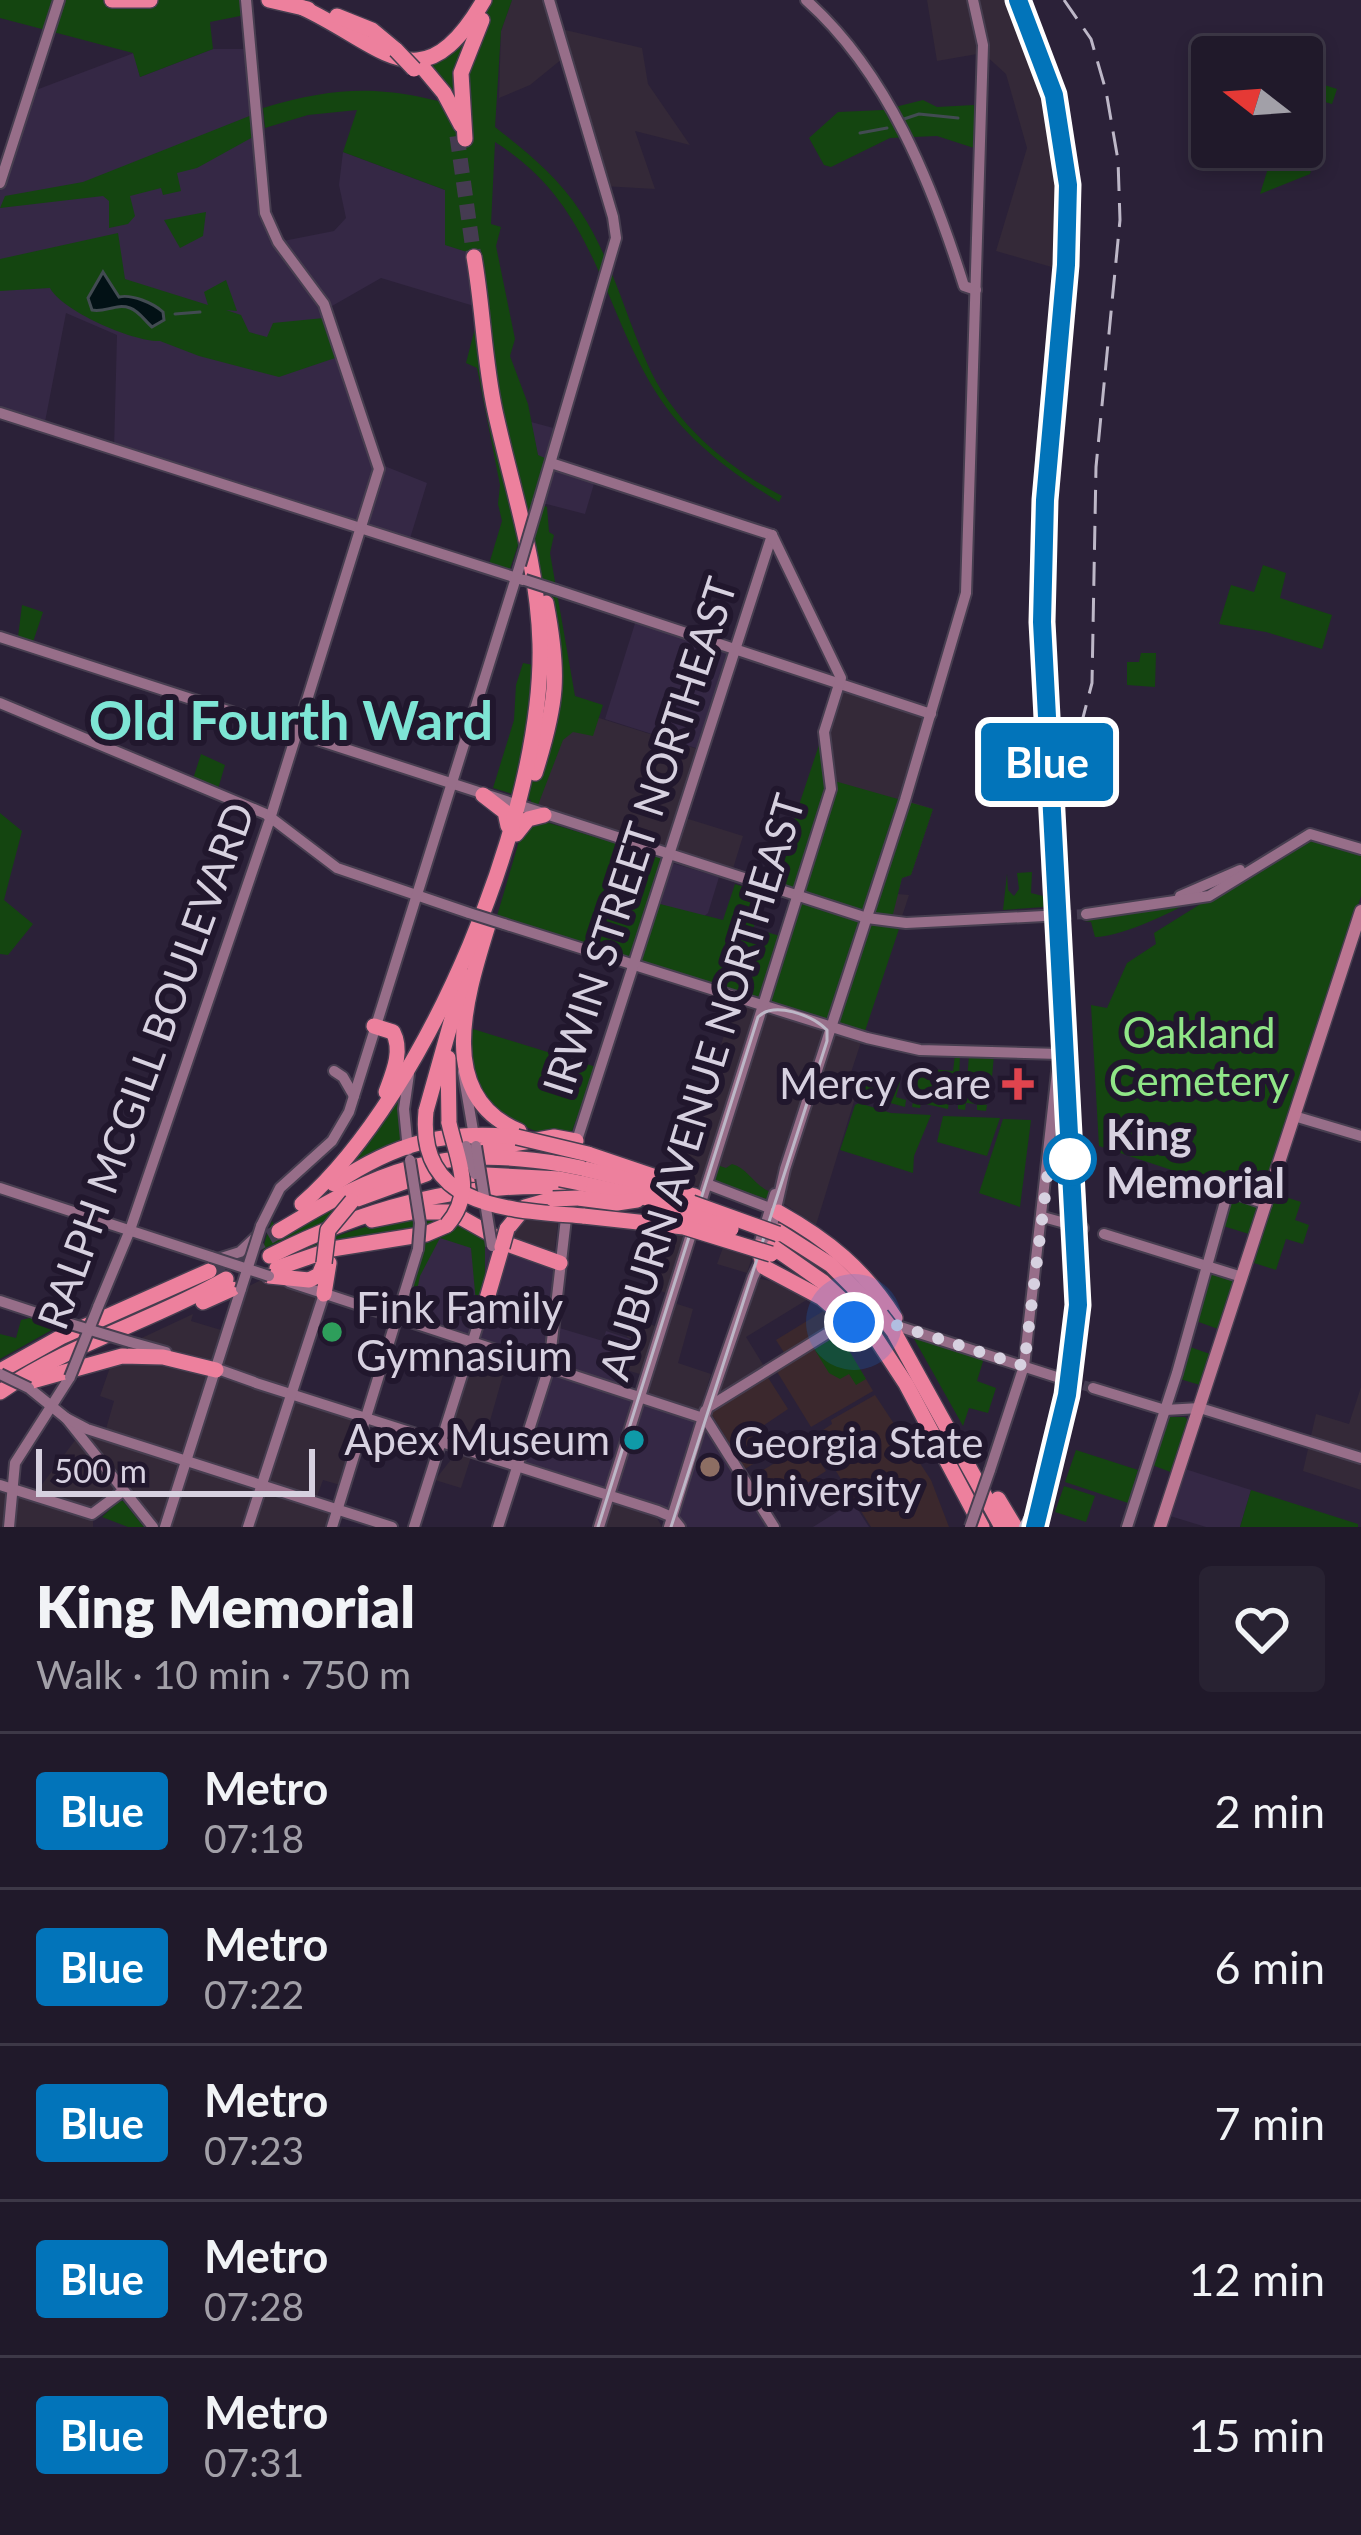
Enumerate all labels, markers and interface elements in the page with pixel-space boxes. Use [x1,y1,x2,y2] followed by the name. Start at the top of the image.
[1191,36,1323,168] north arrow
[1191,36,1323,168] map controls
[532,571,746,1100] street label: IRWIN STREET NORTHEAST
[89,687,493,752] district label: Old Fourth Ward
[963,723,1131,801] line badge: Blue
[1005,737,1089,787] text: Blue
[588,788,814,1385] street label: AUBURN AVENUE NORTHEAST
[26,796,264,1336] street label: RALPH MCGILL BOULEVARD
[1109,1007,1290,1105] park label: Oakland Cemetery
[779,1058,991,1108] place label: Mercy Care
[1002,1068,1034,1100] marker: Mercy Care
[1106,1109,1285,1207] place label: King Memorial
[1045,1134,1095,1184] marker: King Memorial
[356,1282,573,1380] place label: Fink Family Gymnasium
[824,1292,884,1352] your location
[319,1319,345,1345] marker: Fink Family Gymnasium
[344,1414,610,1464] place label: Apex Museum
[734,1417,983,1515] place label: Georgia State University
[621,1427,647,1453] marker: Apex Museum
[36,1443,315,1496] scale bar
[54,1450,147,1490] text: 500 m
[697,1454,723,1480] marker: Georgia State University
[1199,1566,1325,1692] button: heart
[36,1572,415,1640] text: King Memorial
[36,1651,411,1697] text: Walk · 10 min · 750 m
[204,1761,328,1815] text: Metro
[1214,1784,1325,1838] text: 2 min
[60,1786,144,1836] text: Blue
[204,1815,304,1861] text: 07:18
[204,1917,328,1971] text: Metro
[1214,1940,1325,1994] text: 6 min
[60,1942,144,1992] text: Blue
[204,1971,304,2017] text: 07:22
[204,2073,328,2127] text: Metro
[1214,2096,1325,2150] text: 7 min
[60,2098,144,2148] text: Blue
[204,2127,304,2173] text: 07:23
[204,2229,328,2283] text: Metro
[1188,2252,1325,2306] text: 12 min
[60,2254,144,2304] text: Blue
[204,2283,304,2329] text: 07:28
[204,2385,328,2439] text: Metro
[1188,2408,1325,2462] text: 15 min
[60,2410,144,2460] text: Blue
[204,2439,304,2485] text: 07:31

